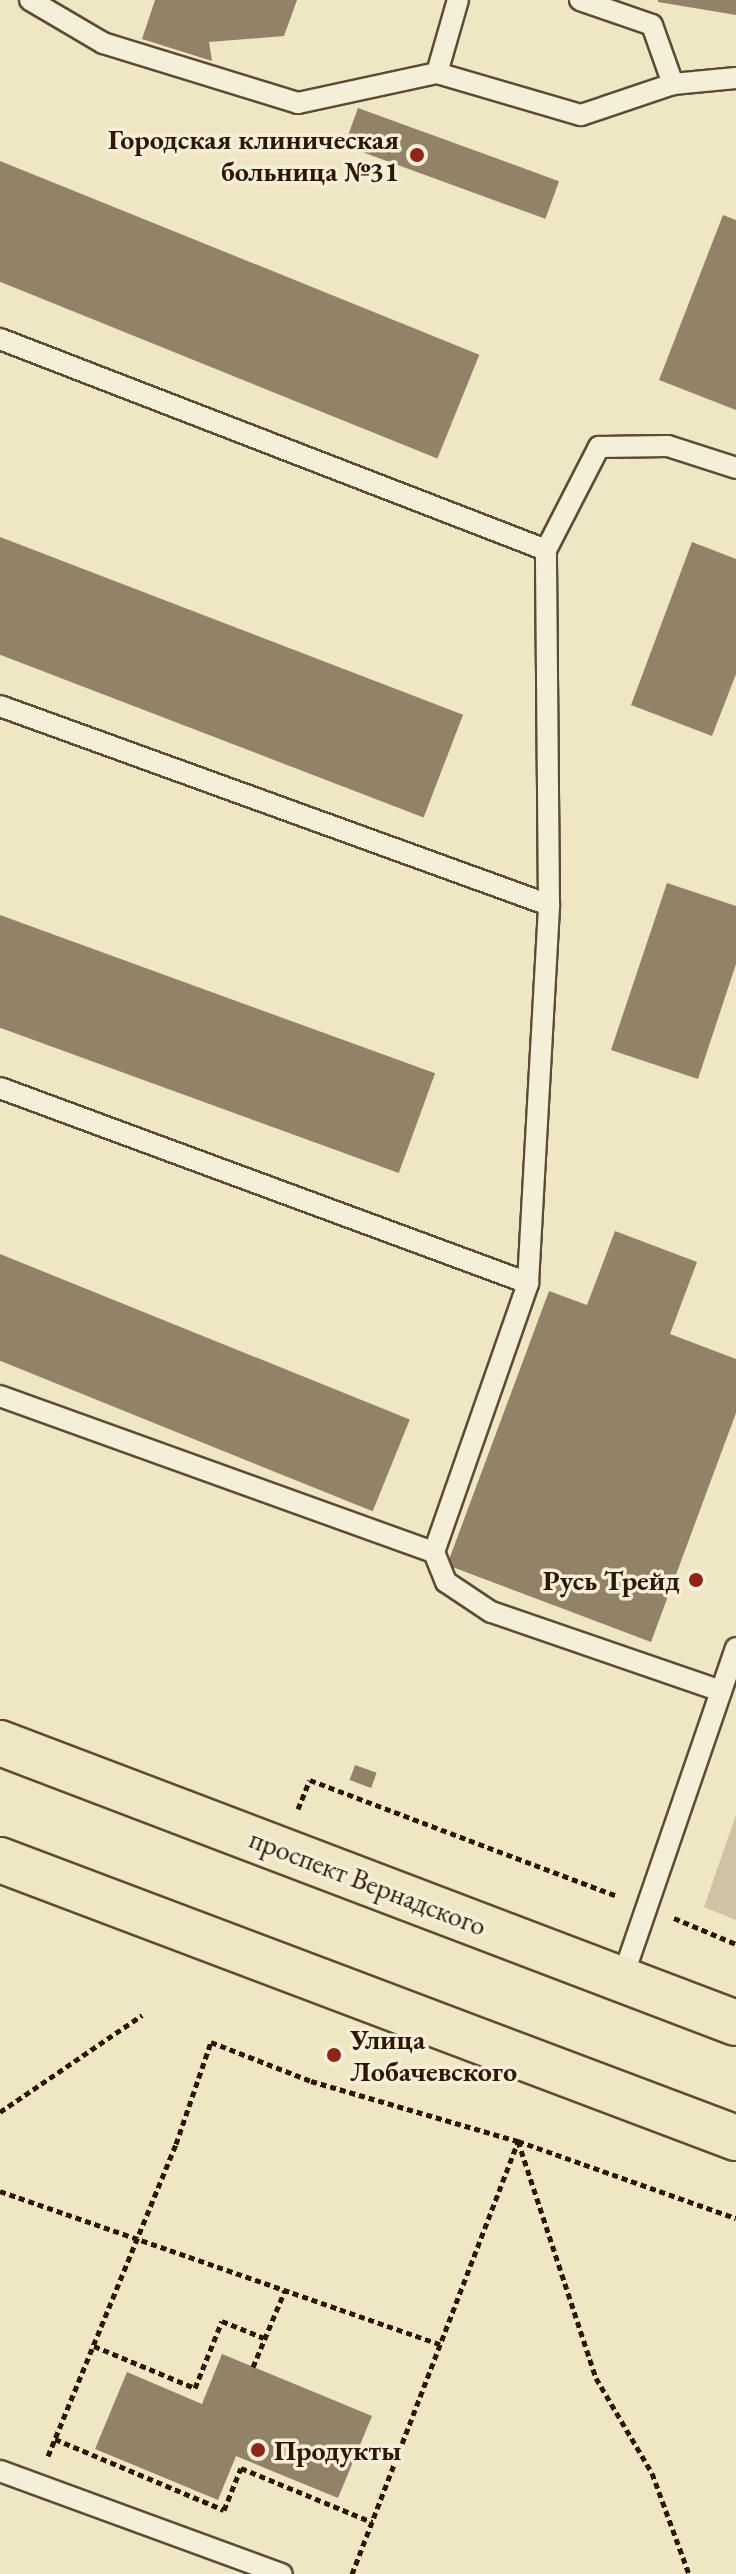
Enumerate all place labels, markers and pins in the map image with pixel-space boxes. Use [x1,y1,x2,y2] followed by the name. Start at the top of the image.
[108,122,399,188] place label: Городская клиническая больница №31
[406,144,428,166] marker: Городская клиническая больница №31
[543,1563,680,1597] place label: Русь Трейд
[687,1571,705,1589] marker: Русь Трейд
[350,2022,517,2088] place label: Улица Лобачевского
[325,2046,343,2064] marker: Улица Лобачевского
[274,2433,401,2467] place label: Продукты
[249,2441,267,2459] marker: Продукты

